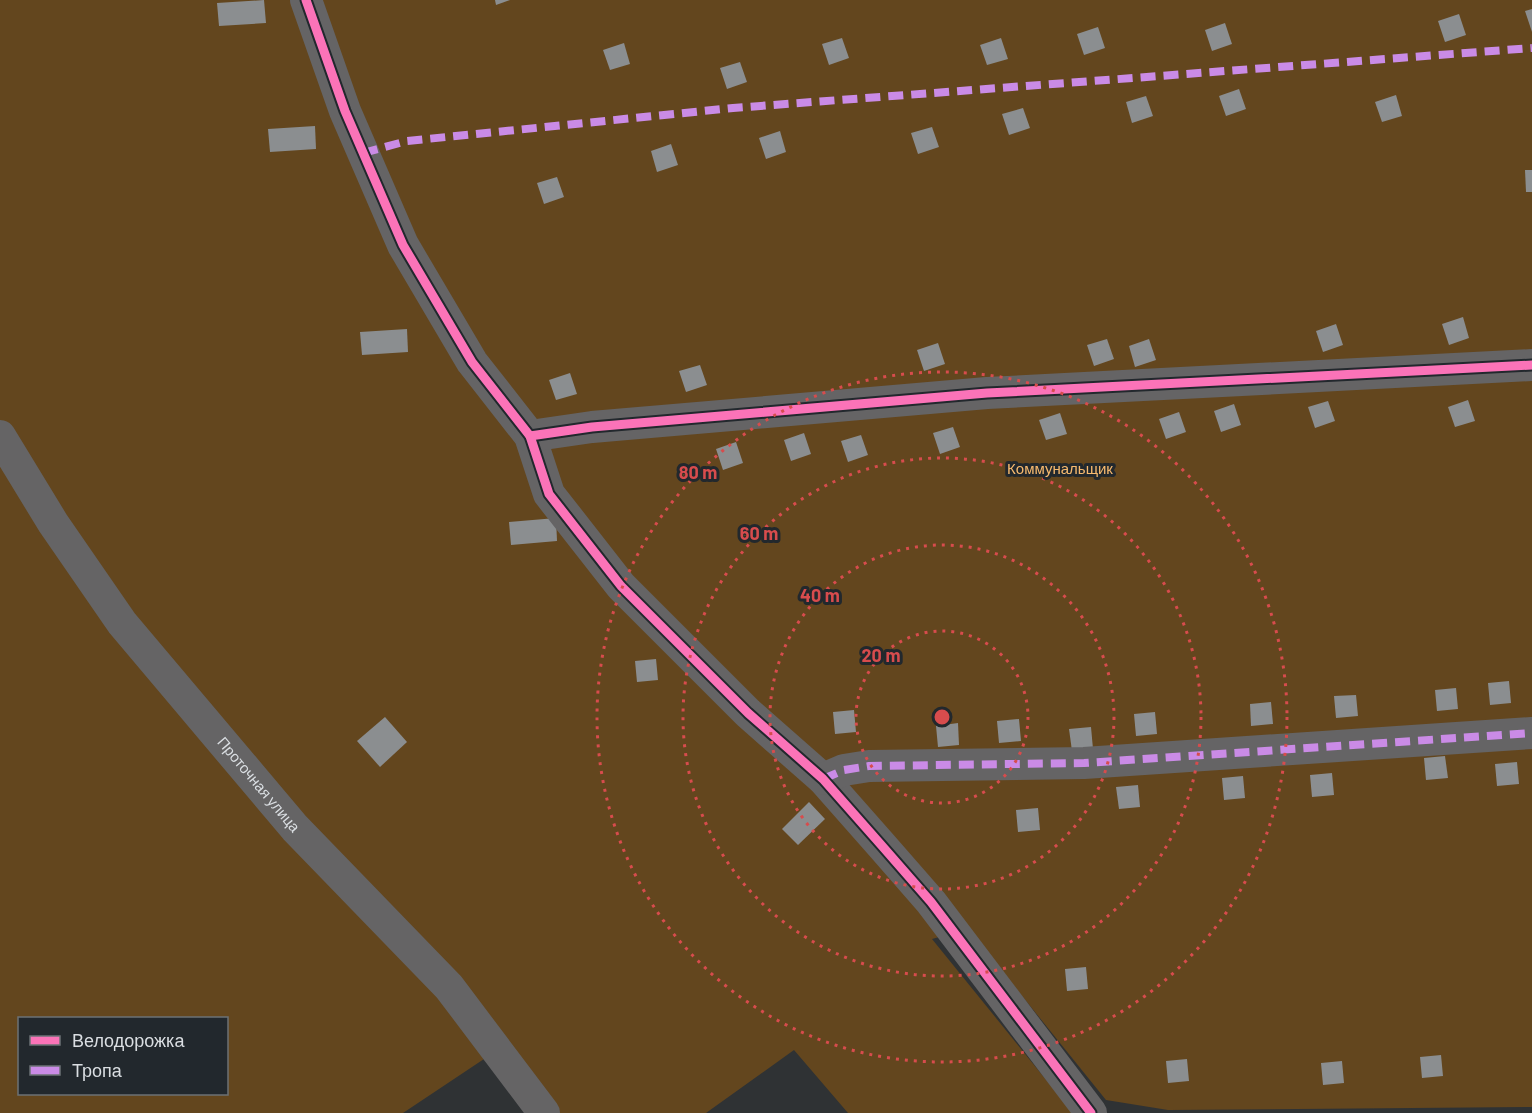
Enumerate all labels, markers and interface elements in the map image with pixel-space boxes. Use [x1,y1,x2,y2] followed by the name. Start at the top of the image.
[1007,459,1113,477] park label: Коммунальщик
[679,461,717,483] text: 80 m
[740,522,778,544] text: 60 m
[800,584,840,606] text: 40 m
[862,644,900,666] text: 20 m
[932,707,952,727] centre of rings
[214,733,305,836] street label: Проточная улица
[18,1017,228,1095] legend
[72,1029,185,1051] text: Велодорожка
[72,1059,123,1081] text: Тропа

